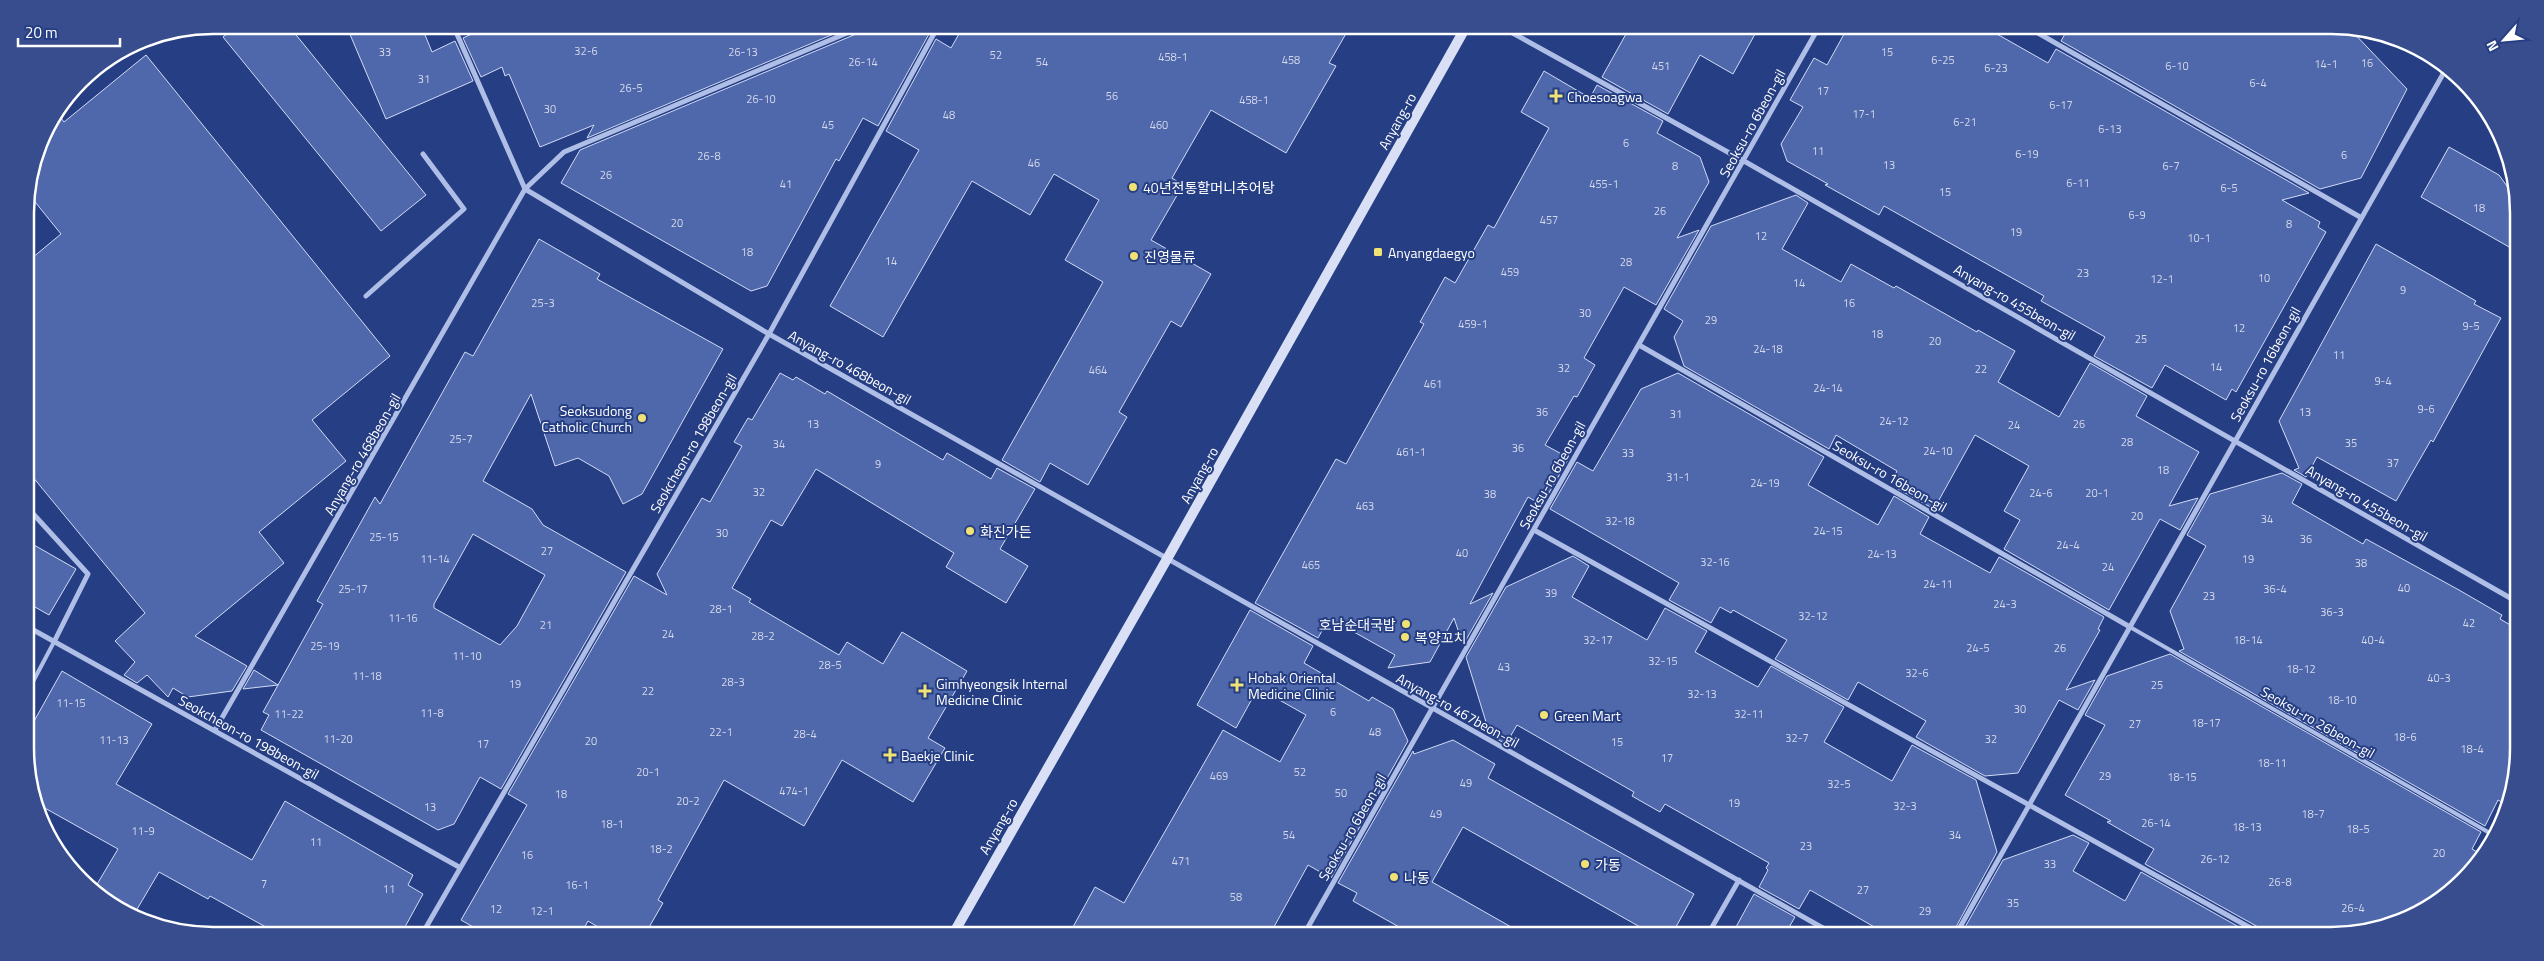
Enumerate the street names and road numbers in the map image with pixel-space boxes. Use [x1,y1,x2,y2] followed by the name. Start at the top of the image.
[1714,65,1790,181] street label: Seoksu-ro 6beon-gil
[1373,89,1421,153] street label: Anyang-ro
[1950,258,2080,346] street label: Anyang-ro 455beon-gil
[2225,303,2305,425] street label: Seoksu-ro 16beon-gil
[785,324,915,410] street label: Anyang-ro 468beon-gil
[644,369,742,517] street label: Seokcheon-ro 198beon-gil
[318,389,406,519] street label: Anyang-ro 468beon-gil
[1514,417,1590,533] street label: Seoksu-ro 6beon-gil
[1829,435,1951,517] street label: Seoksu-ro 16beon-gil
[1175,443,1223,507] street label: Anyang-ro
[2302,459,2432,547] street label: Anyang-ro 455beon-gil
[1393,667,1523,753] street label: Anyang-ro 467beon-gil
[2257,681,2379,763] street label: Seoksu-ro 26beon-gil
[175,690,323,784] street label: Seokcheon-ro 198beon-gil
[1313,769,1391,885] street label: Seoksu-ro 6beon-gil
[973,794,1023,858] street label: Anyang-ro

